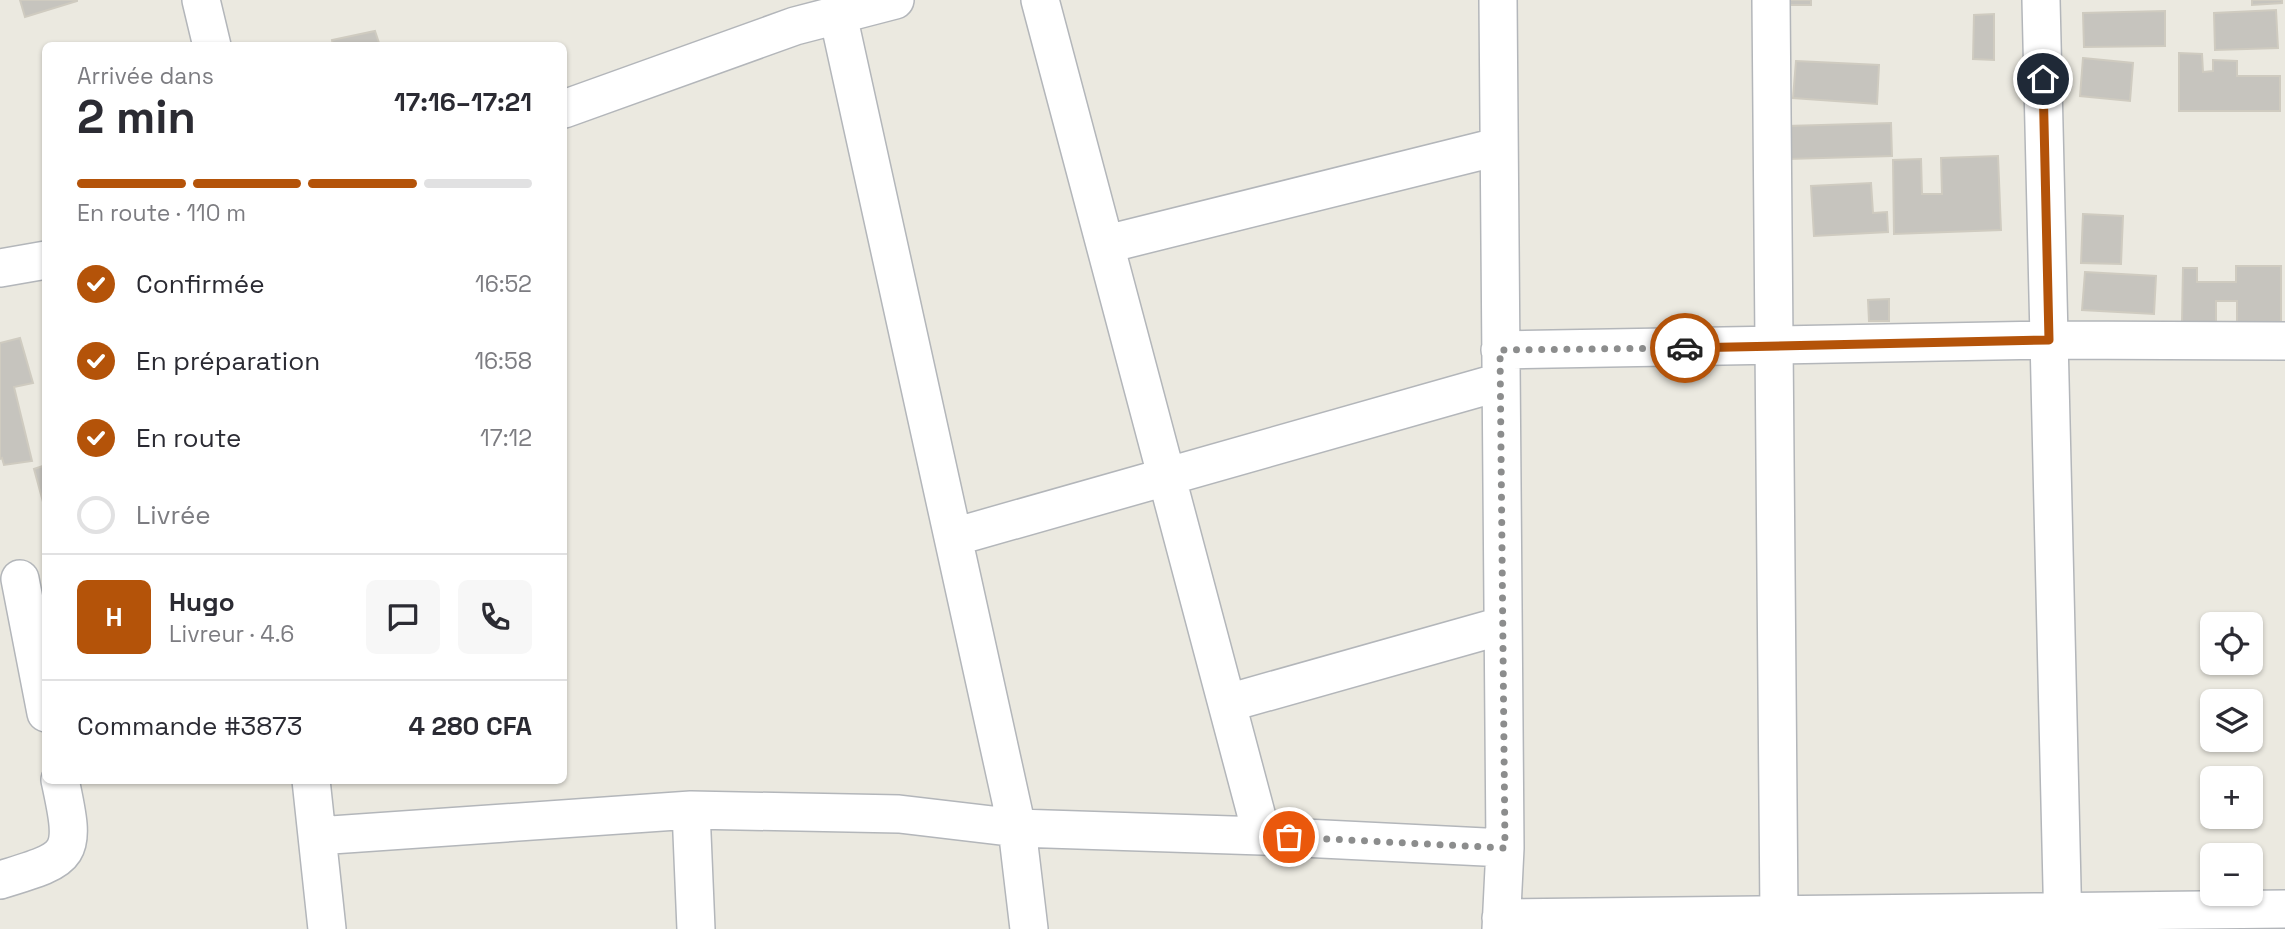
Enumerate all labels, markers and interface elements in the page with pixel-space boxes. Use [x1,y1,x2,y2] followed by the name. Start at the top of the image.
[2013,49,2073,109] pin
[2024,60,2062,98] icon: home
[77,61,214,91] text: Arrivée dans
[394,85,532,119] text: 17:16–17:21
[77,88,196,146] text: 2 min
[77,198,246,228] text: En route · 110 m
[77,265,115,303] icon: check
[136,267,265,301] text: Confirmée
[475,269,532,299] text: 16:52
[1650,313,1720,383] courier
[1666,329,1704,367] icon: car
[77,342,115,380] icon: check
[136,344,320,378] text: En préparation
[474,346,532,376] text: 16:58
[77,419,115,457] icon: check
[136,421,241,455] text: En route
[480,423,532,453] text: 17:12
[136,498,211,532] text: Livrée
[366,580,440,654] button: chat
[458,580,532,654] button: phone
[169,585,235,619] text: Hugo
[105,600,123,634] text: H
[2200,612,2263,906] map controls
[2200,612,2263,675] button: locate
[169,619,294,649] text: Livreur · 4.6
[2200,689,2263,752] button: layers
[77,709,303,743] text: Commande #3873
[408,709,532,743] text: 4 280 CFA
[2200,766,2263,829] button: +
[1259,807,1319,867] pin
[1270,818,1308,856] icon: bag
[2200,843,2263,906] button: −

